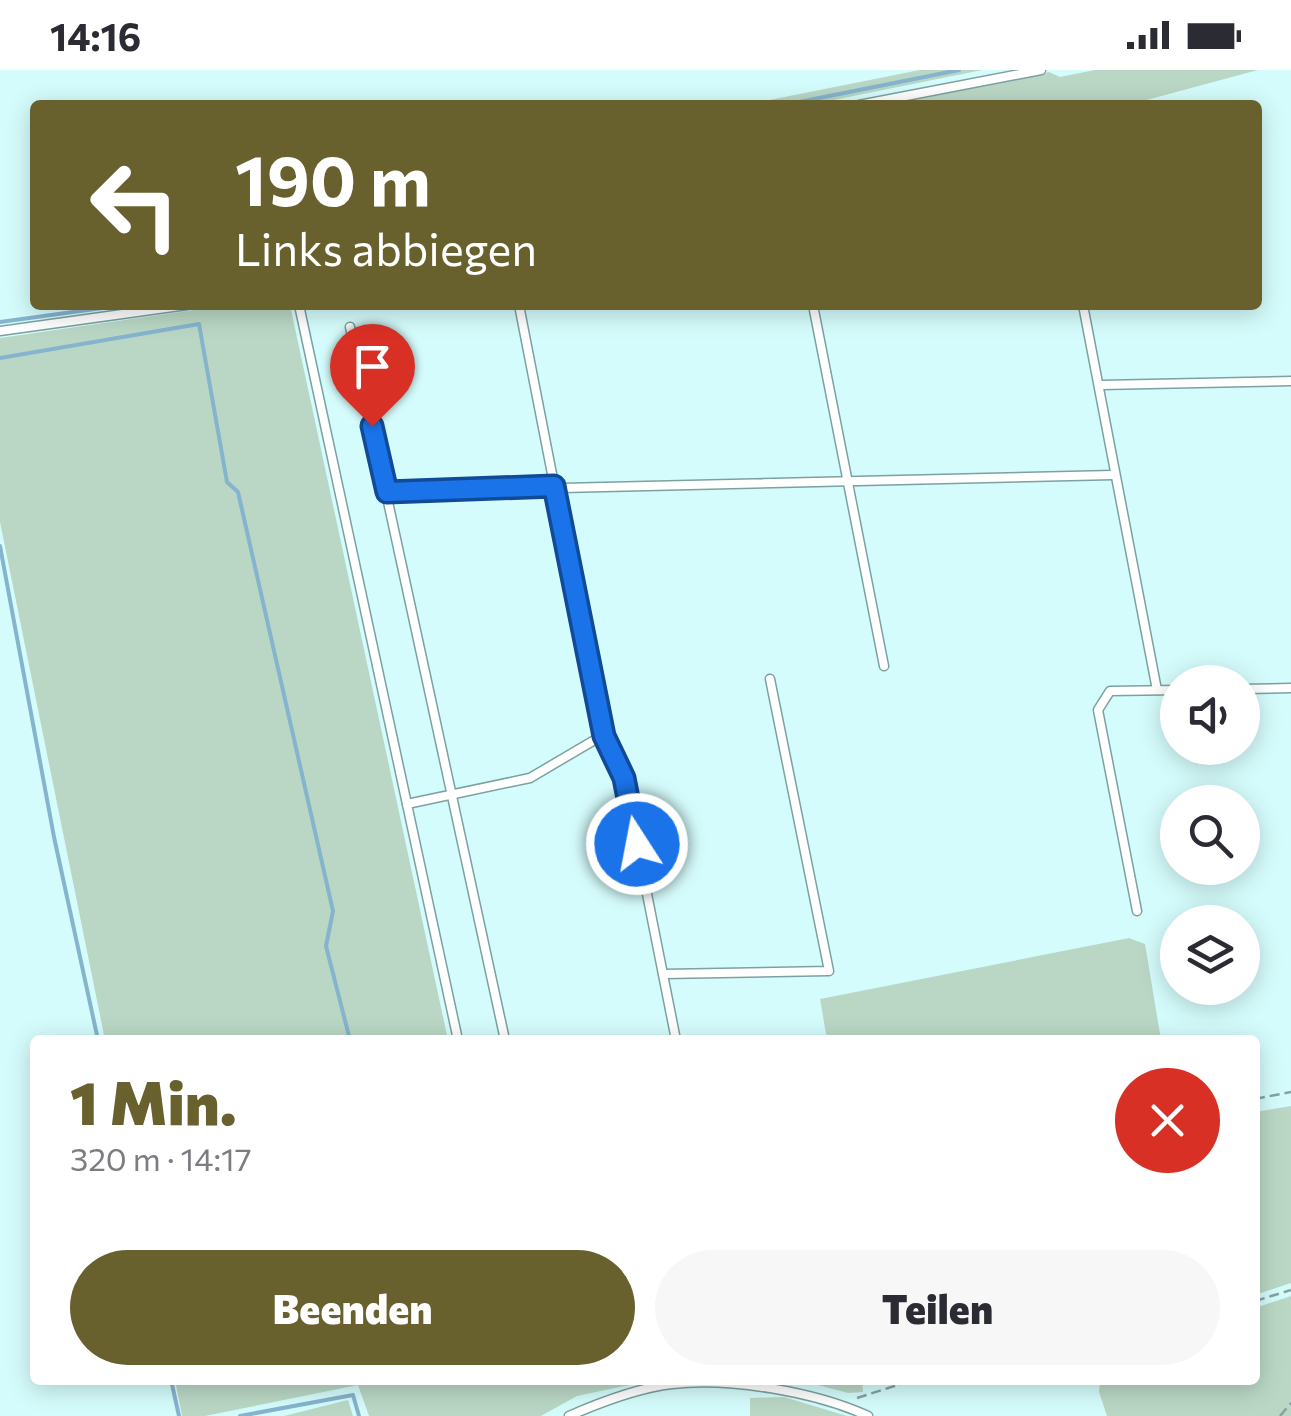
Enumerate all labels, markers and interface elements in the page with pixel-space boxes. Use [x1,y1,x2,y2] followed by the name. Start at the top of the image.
[50,12,141,59] text: 14:16
[235,135,431,220] text: 190 m
[70,140,200,270] icon: left
[235,220,537,275] text: Links abbiegen
[330,324,415,427] pin
[345,339,400,394] icon: arrive
[1160,665,1260,1005] map controls
[1160,665,1260,765] button: sound
[1160,785,1260,885] button: search
[585,792,689,896] position arrow
[1160,905,1260,1005] button: layers
[70,1064,237,1137] text: 1 Min.
[1115,1068,1220,1173] button: close
[70,1138,252,1178] text: 320 m · 14:17
[70,1250,635,1365] button: Beenden
[655,1250,1220,1365] button: Teilen

